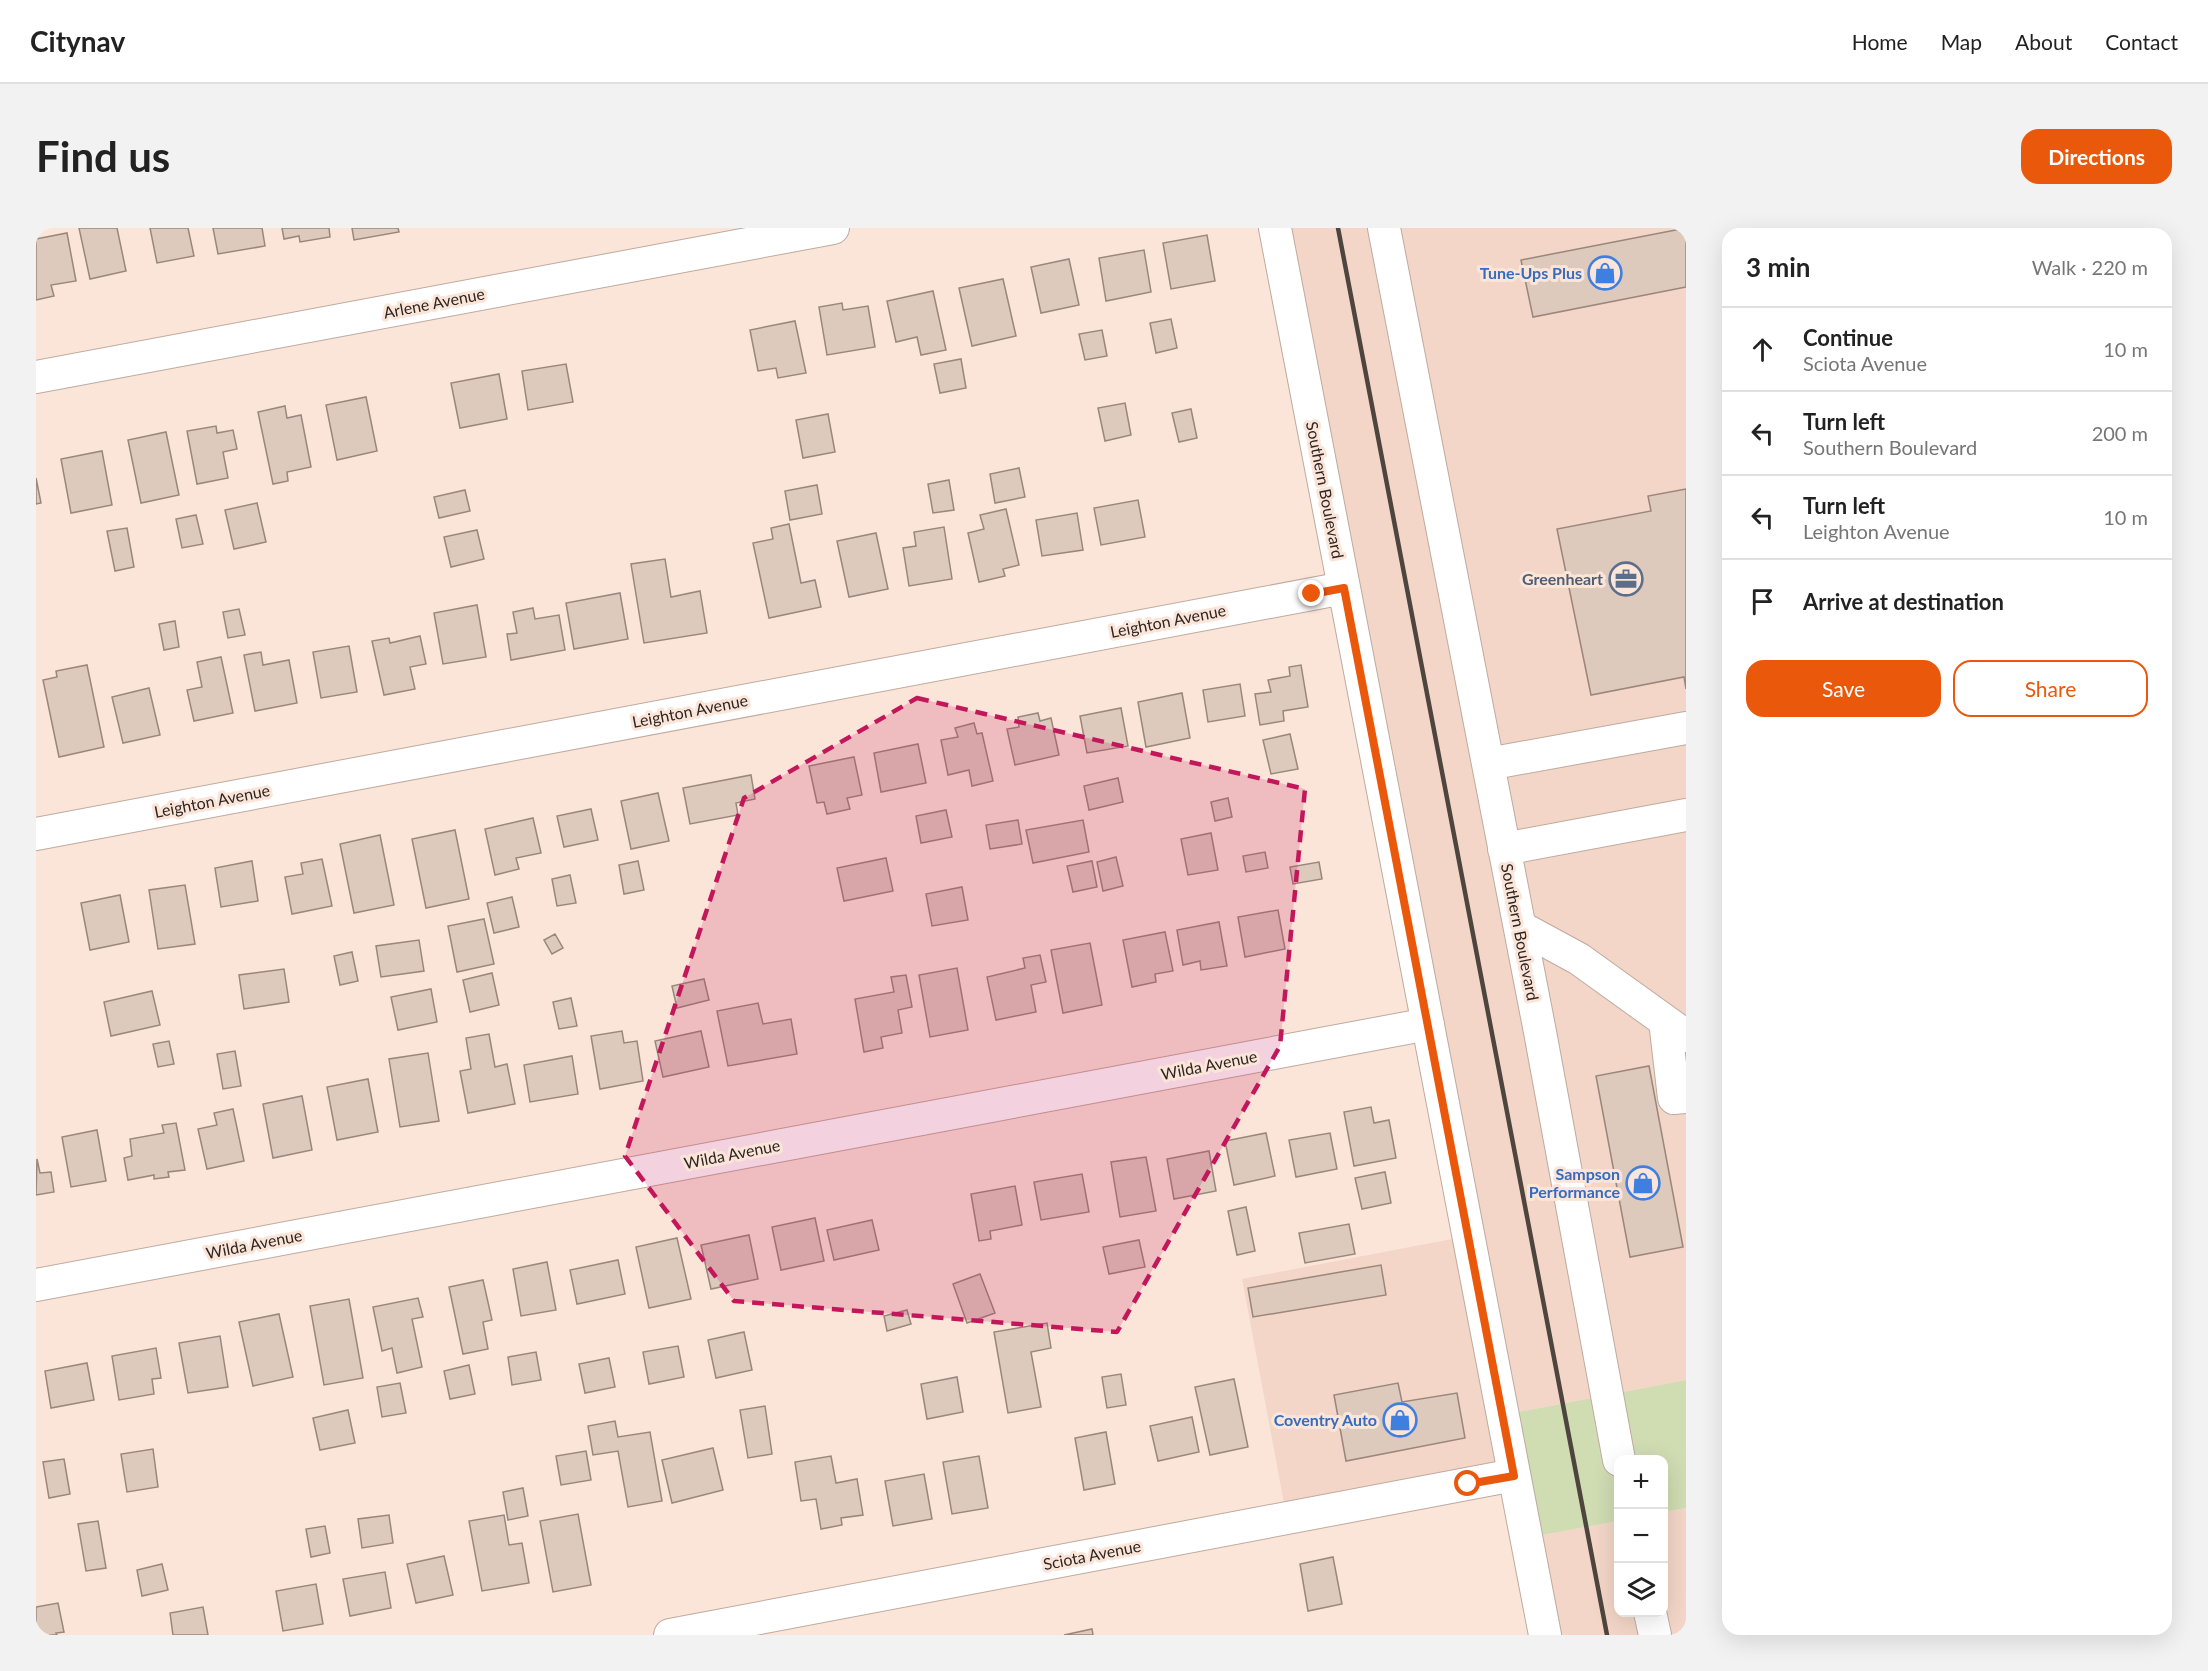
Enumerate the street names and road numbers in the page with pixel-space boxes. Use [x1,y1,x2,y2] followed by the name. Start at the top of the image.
[382,283,486,322] street label: Arlene Avenue
[1303,420,1348,560] street label: Southern Boulevard
[1109,600,1227,641] street label: Leighton Avenue
[631,690,749,731] street label: Leighton Avenue
[153,780,271,821] street label: Leighton Avenue
[1498,862,1543,1002] street label: Southern Boulevard
[1159,1046,1259,1083] street label: Wilda Avenue
[682,1135,782,1172] street label: Wilda Avenue
[204,1225,304,1262] street label: Wilda Avenue
[1041,1536,1142,1573] street label: Sciota Avenue

